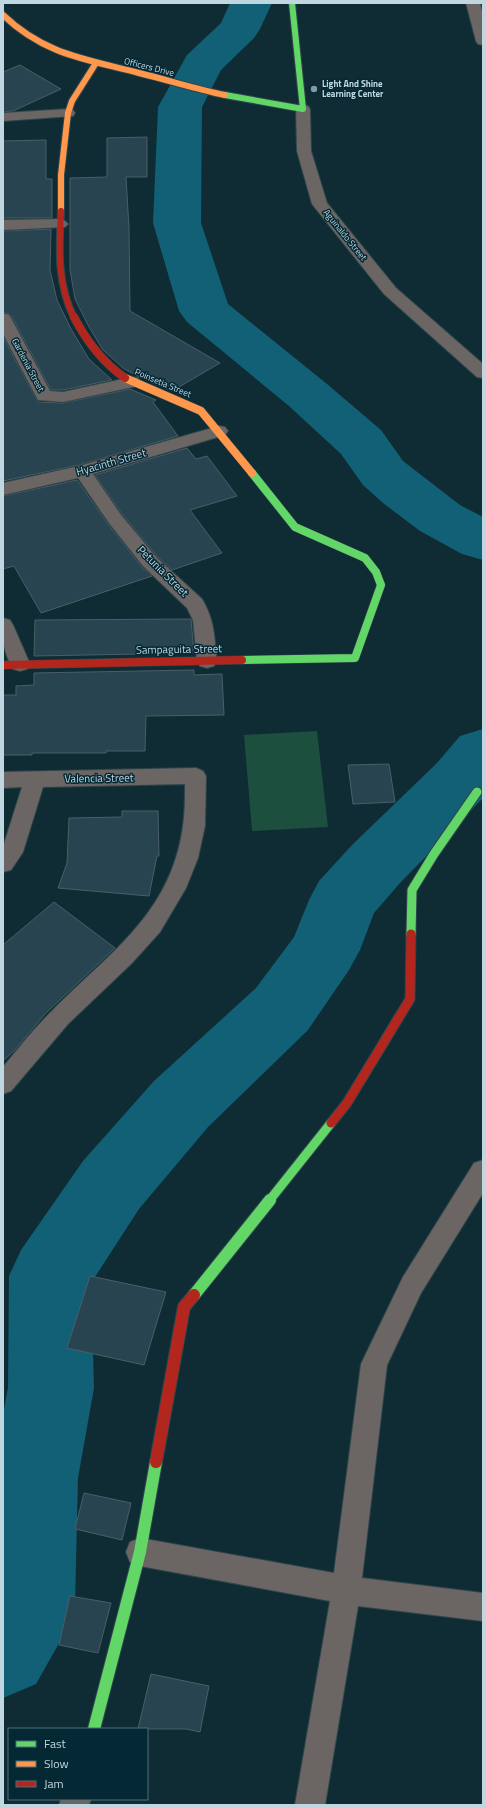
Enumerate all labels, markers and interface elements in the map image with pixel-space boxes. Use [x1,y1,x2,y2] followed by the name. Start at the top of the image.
[123,54,176,79] street label: Officers Drive
[322,77,384,100] place label: Light And Shine Learning Center
[309,84,319,94] marker: Light And Shine Learning Center
[321,206,371,264] street label: Aguinaldo Street
[9,336,48,395] street label: Gardenia Street
[133,365,194,401] street label: Poinsetia Street
[74,444,148,480] street label: Hyacinth Street
[134,542,192,600] street label: Petunia Street
[136,640,222,658] street label: Sampaguita Street
[64,769,134,787] street label: Valencia Street
[8,1728,148,1800] legend
[44,1734,67,1753] text: Fast
[44,1754,69,1773] text: Slow
[44,1774,64,1793] text: Jam

